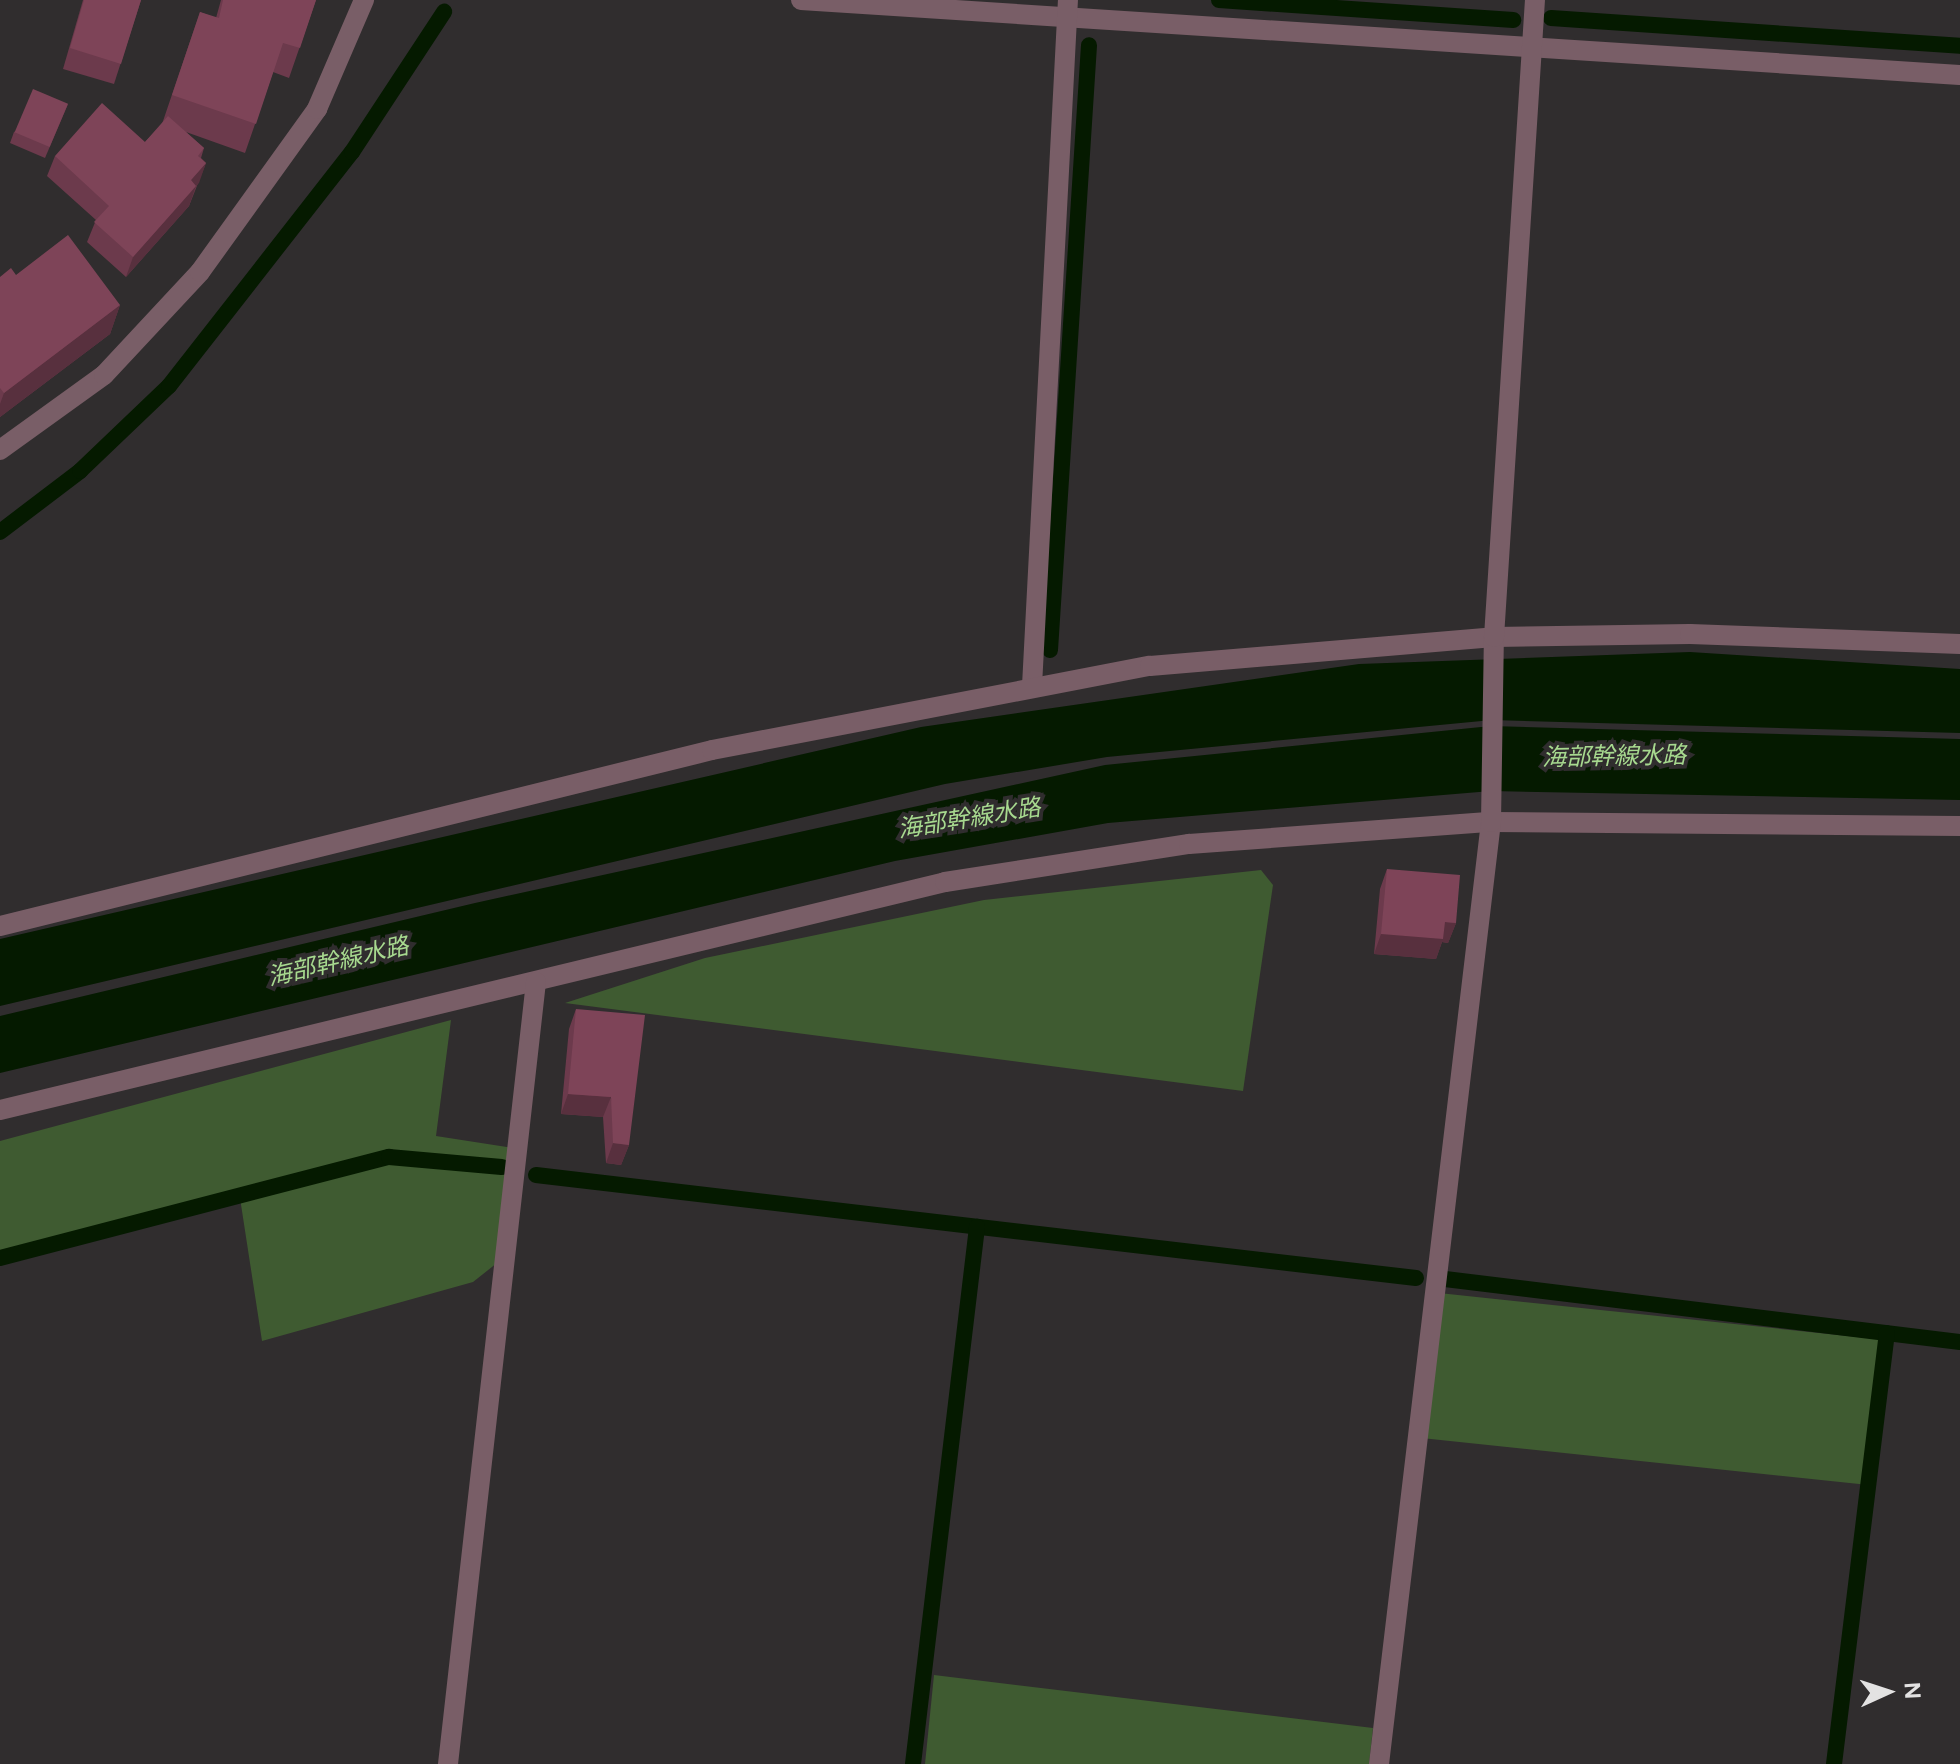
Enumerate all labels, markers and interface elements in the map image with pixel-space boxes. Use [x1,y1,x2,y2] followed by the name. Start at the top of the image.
[1542,740,1686,772] water label: 海部幹線水路
[896,793,1042,843] water label: 海部幹線水路
[265,931,411,991] water label: 海部幹線水路
[1848,1652,1928,1732] north arrow
[1899,1682,1926,1700] text: N

